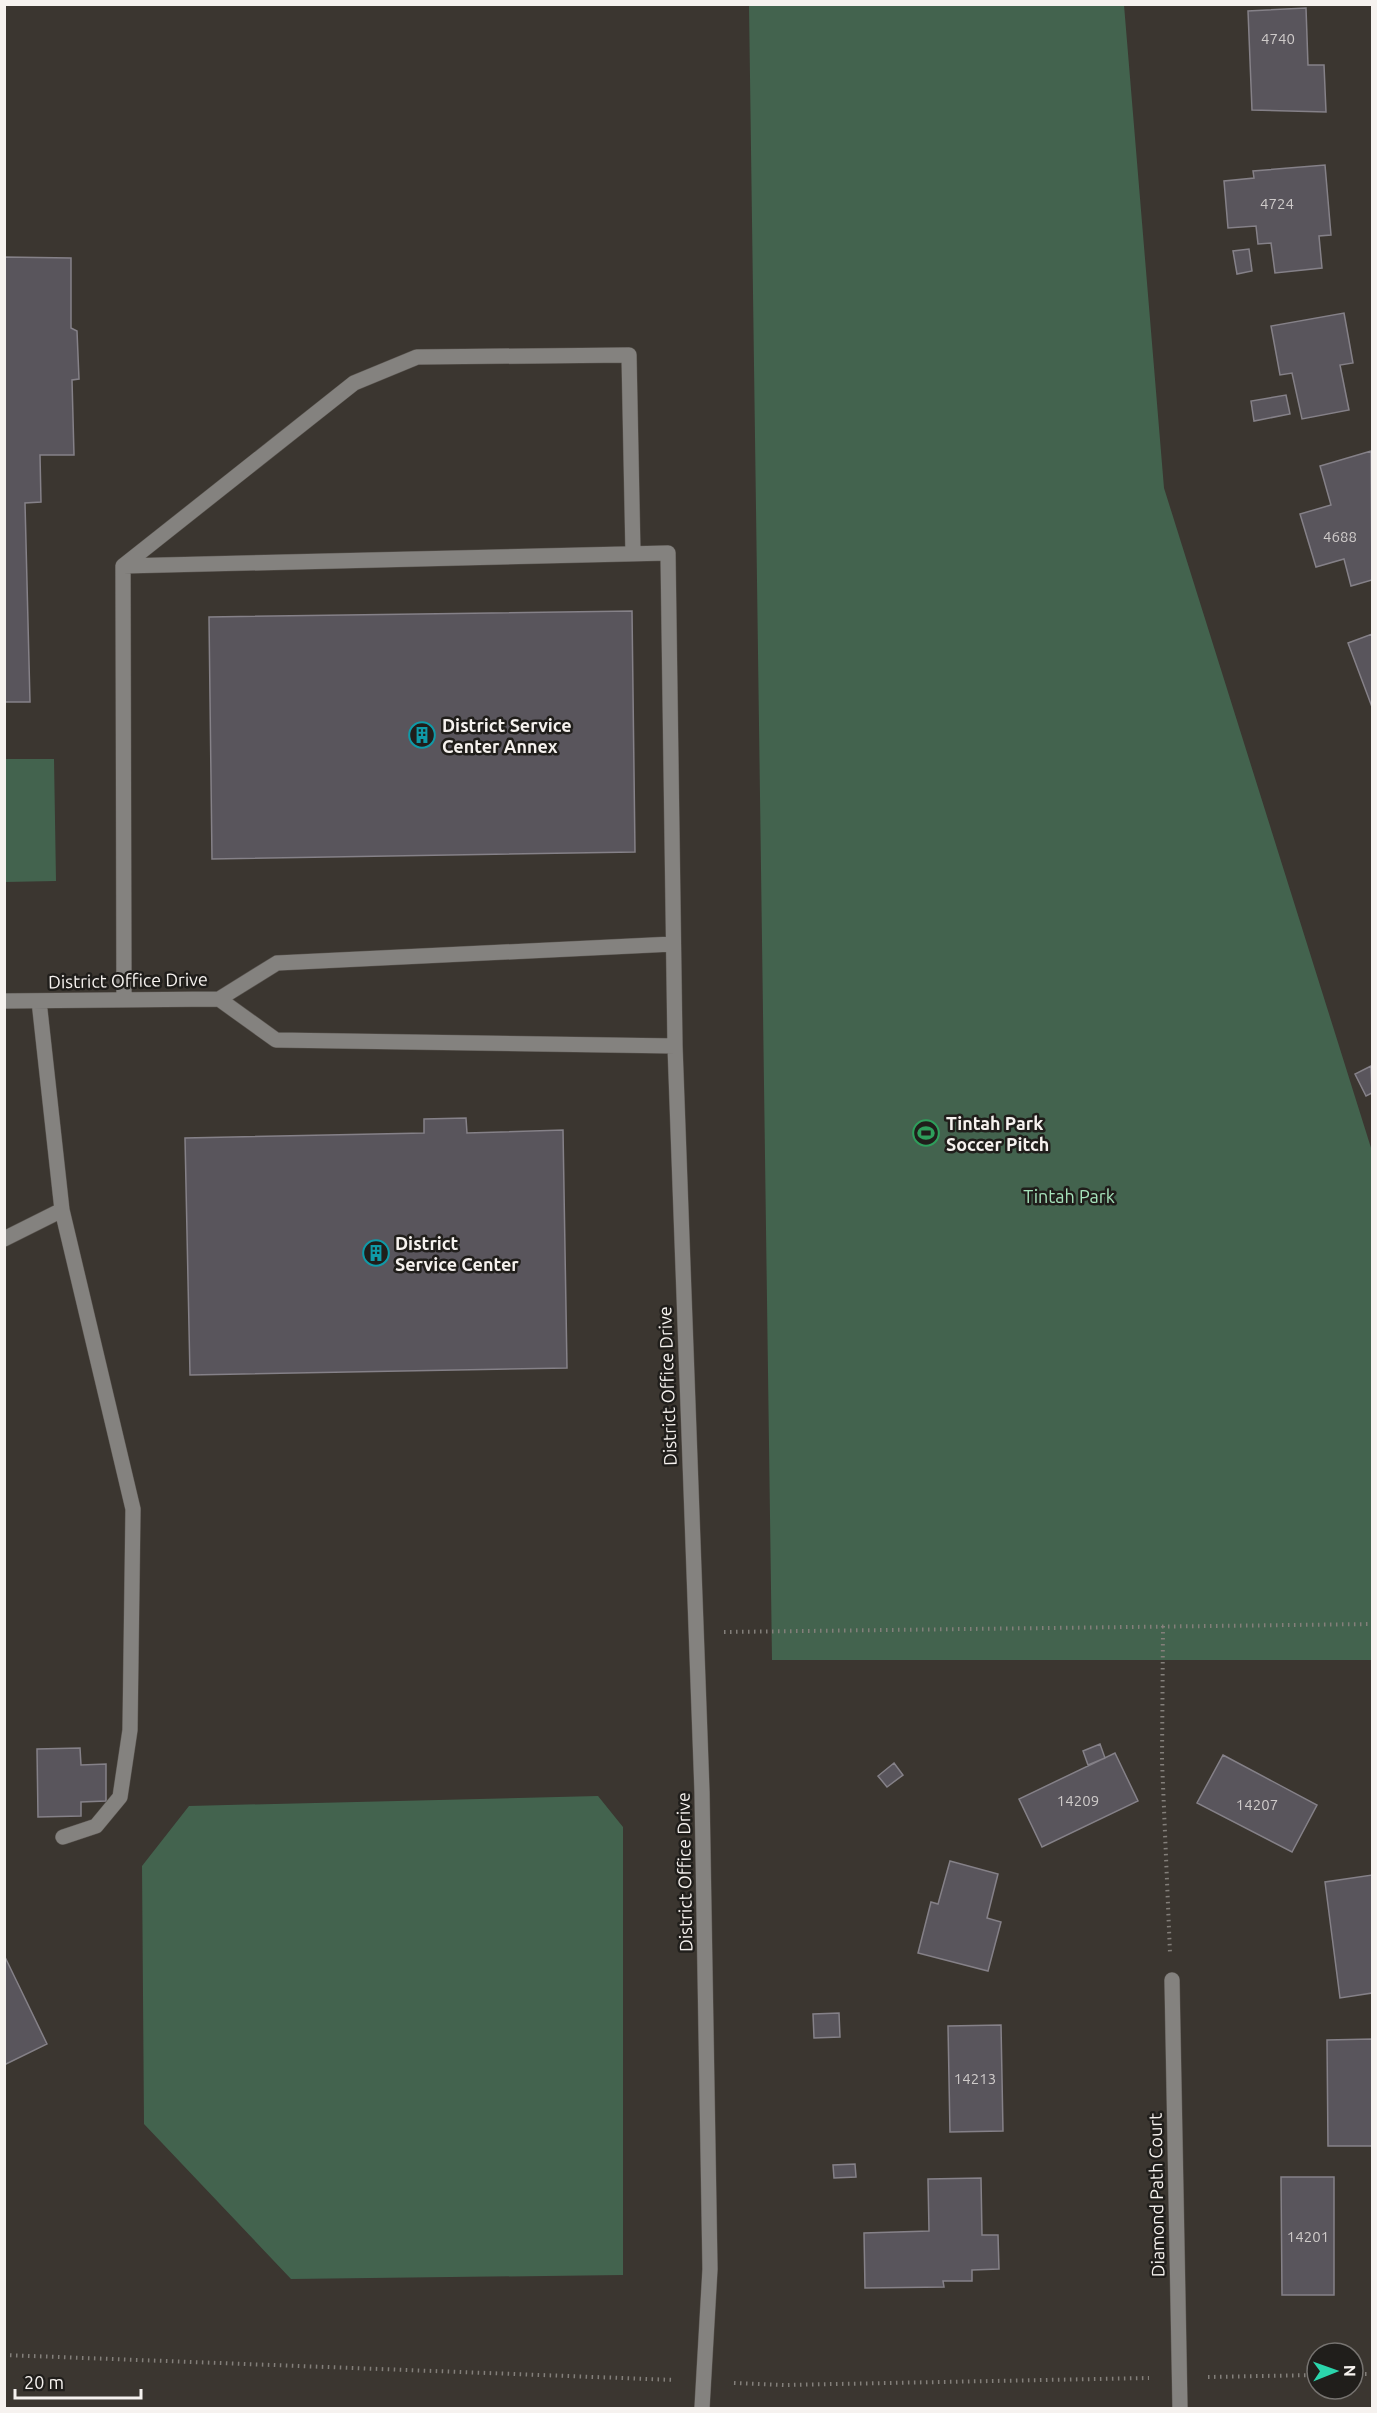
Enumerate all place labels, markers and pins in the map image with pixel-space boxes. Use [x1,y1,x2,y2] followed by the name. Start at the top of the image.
[442,715,572,756] place label: District Service Center Annex
[407,720,437,750] building icon: District Service Center Annex
[946,1113,1049,1154] place label: Tintah Park Soccer Pitch
[911,1118,941,1148] sports icon: Tintah Park Soccer Pitch
[395,1233,519,1274] place label: District Service Center
[361,1238,391,1268] building icon: District Service Center

